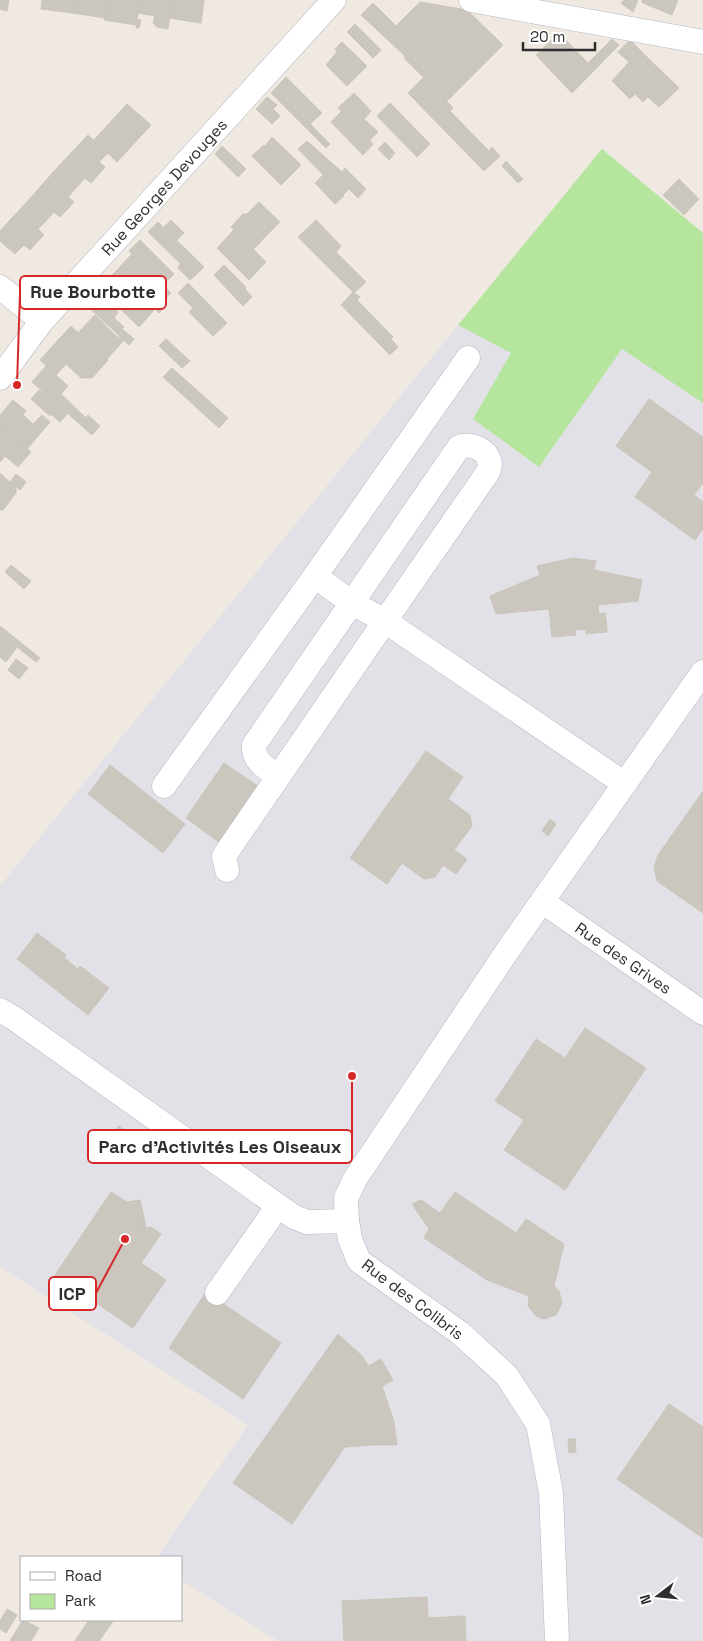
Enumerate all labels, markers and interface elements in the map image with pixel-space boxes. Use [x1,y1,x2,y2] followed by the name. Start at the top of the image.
[523,20,596,52] scale bar
[530,27,565,46] text: 20 m
[97,115,232,260] street label: Rue Georges Devouges
[20,276,166,309] callout: Rue Bourbotte
[30,280,156,303] text: Rue Bourbotte
[571,918,675,999] street label: Rue des Grives
[88,1130,352,1163] callout: Parc d'Activités Les Oiseaux
[98,1135,342,1158] text: Parc d'Activités Les Oiseaux
[357,1254,468,1345] street label: Rue des Colibris
[49,1277,96,1310] callout: ICP
[58,1282,86,1305] text: ICP
[20,1556,182,1621] legend
[65,1566,102,1585] text: Road
[633,1571,683,1621] north arrow
[65,1591,96,1610] text: Park
[636,1593,655,1607] text: N

